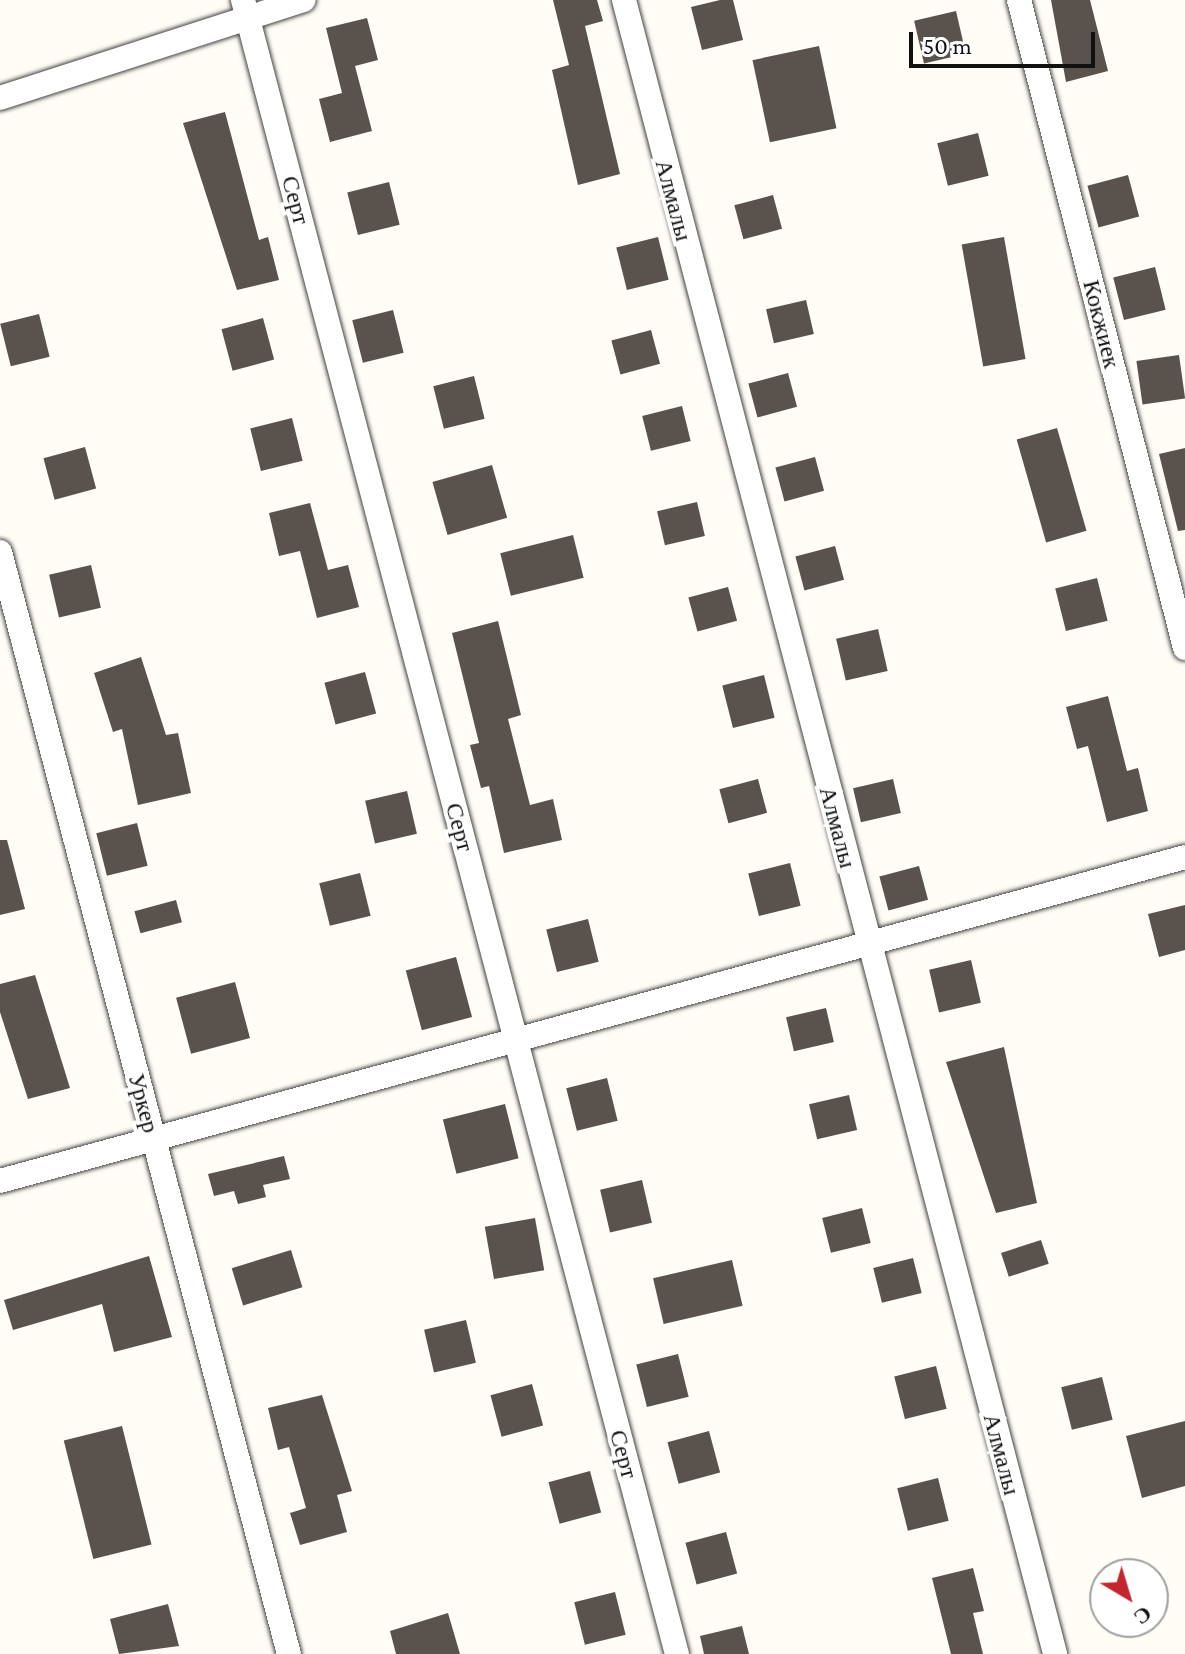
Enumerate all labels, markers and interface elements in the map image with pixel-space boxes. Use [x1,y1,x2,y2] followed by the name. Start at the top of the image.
[913,16,1099,66] scale bar
[923,32,972,59] text: 50 m
[649,156,699,244] street label: Алмалы
[276,173,316,227] street label: Серт
[1077,277,1127,371] street label: Кокжиек
[813,783,863,871] street label: Алмалы
[440,800,480,854] street label: Серт
[122,1070,166,1136] street label: Уркер
[977,1410,1027,1498] street label: Алмалы
[604,1427,644,1481] street label: Серт
[1089,1558,1169,1638] north arrow
[1129,1601,1157,1630] text: С

